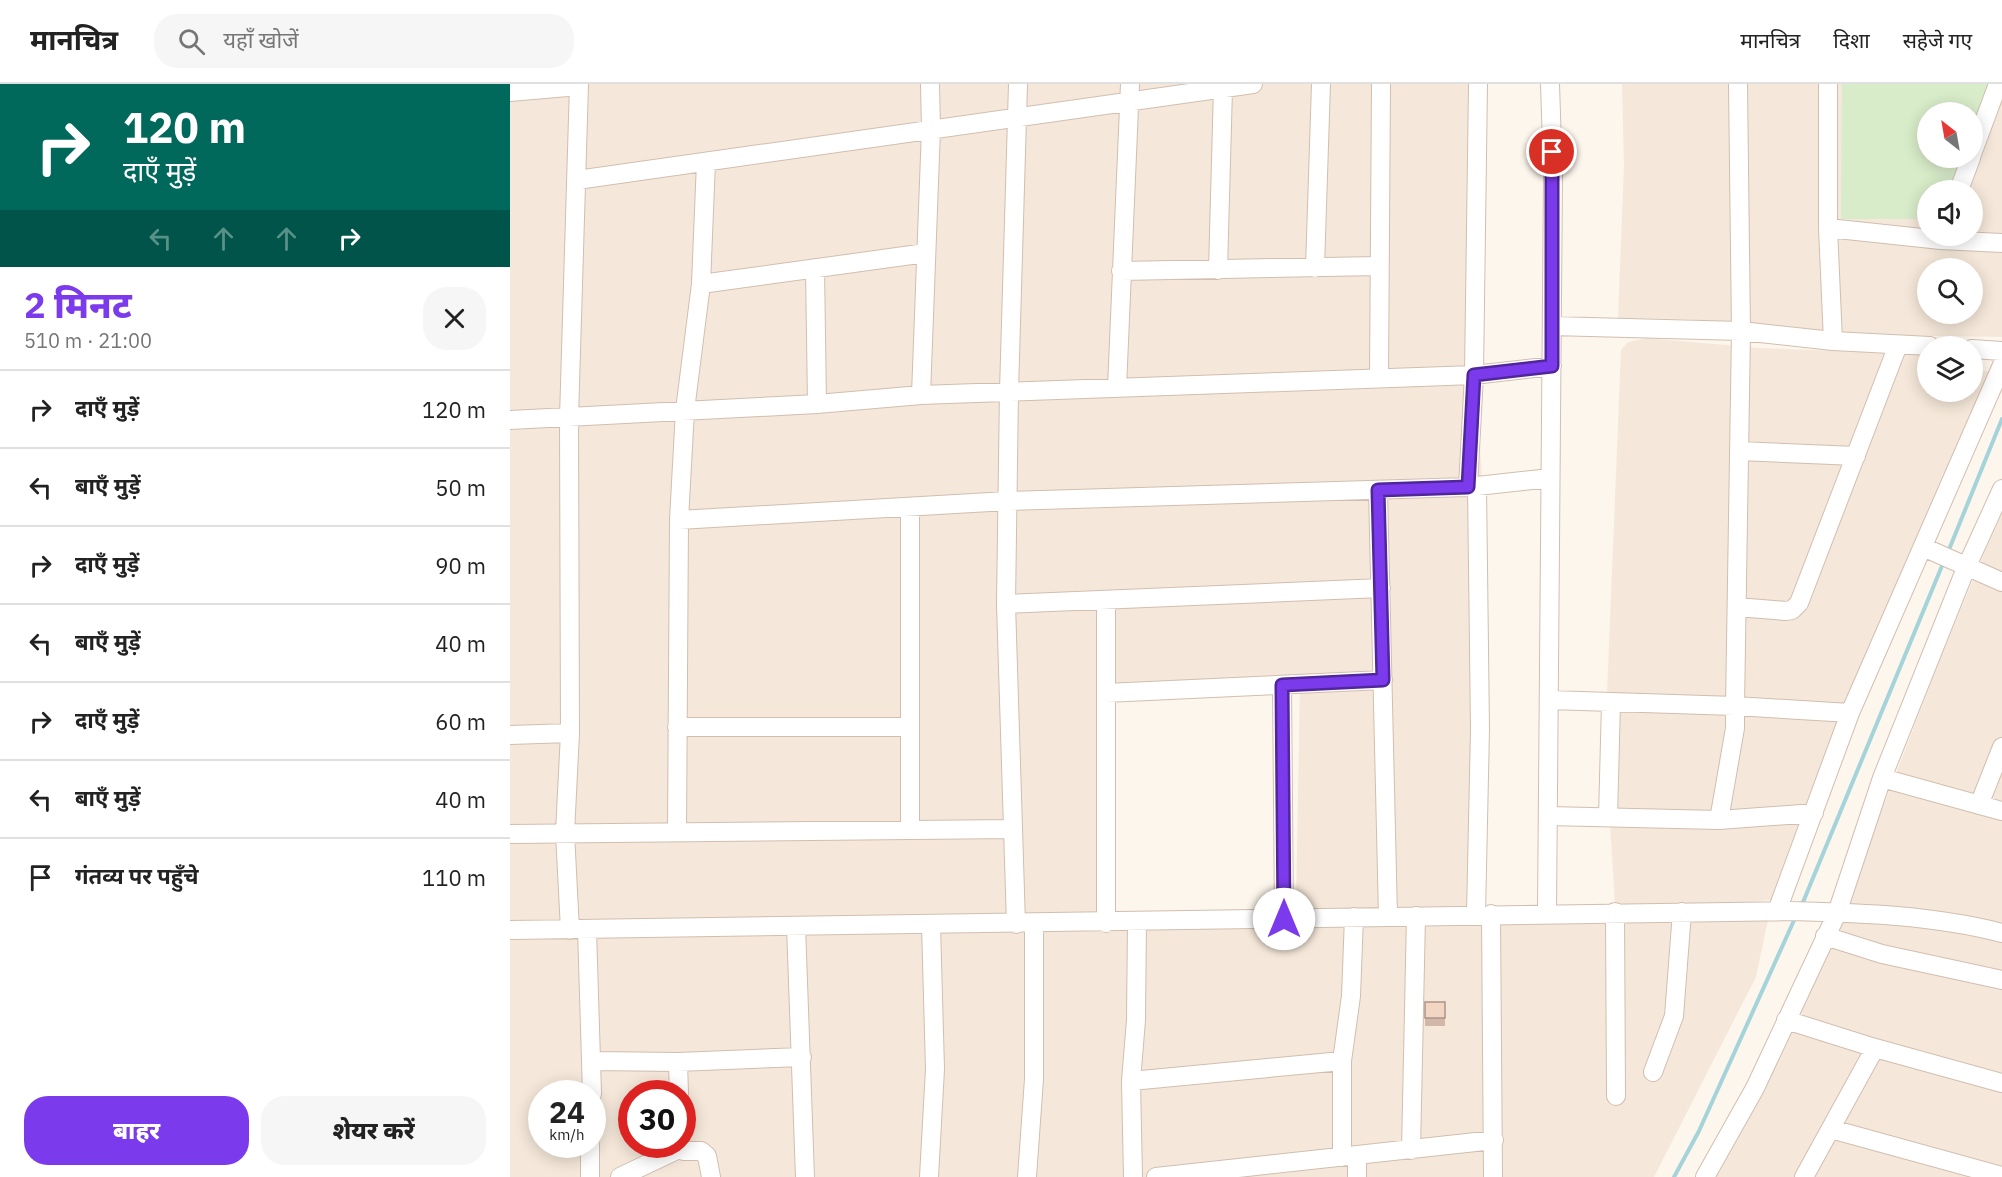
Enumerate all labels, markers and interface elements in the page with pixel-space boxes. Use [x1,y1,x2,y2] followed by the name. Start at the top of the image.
[154,14,574,68] search box
[30,21,118,58] text: मानचित्र
[175,25,208,58] icon: search
[223,25,299,54] text: यहाँ खोजें
[1740,26,1800,54] text: मानचित्र
[1833,26,1870,54] text: दिशा
[1903,26,1972,54] text: सहेजे गए
[123,100,246,155] text: 120 m
[1917,102,1983,168] north arrow
[1917,102,1983,402] map controls
[24,108,102,186] icon: right
[1526,126,1577,177] pin
[1535,135,1568,168] icon: arrive
[123,153,196,188] text: दाएँ मुड़ें
[1917,180,1983,246] button: sound
[144,222,177,255] icon: left
[207,222,240,255] icon: ahead
[270,222,303,255] icon: ahead
[333,222,366,255] icon: right
[1917,258,1983,324] button: search
[24,281,132,328] text: 2 मिनट
[423,287,486,350] button: close
[24,327,152,354] text: 510 m · 21:00
[1917,336,1983,402] button: layers
[24,393,57,426] icon: right
[75,393,139,422] text: दाएँ मुड़ें
[422,395,486,424] text: 120 m
[24,471,57,504] icon: left
[75,471,141,500] text: बाएँ मुड़ें
[435,473,486,502] text: 50 m
[24,549,57,582] icon: right
[75,549,139,578] text: दाएँ मुड़ें
[435,551,486,580] text: 90 m
[24,627,57,660] icon: left
[75,627,141,656] text: बाएँ मुड़ें
[435,629,486,658] text: 40 m
[24,705,57,738] icon: right
[75,705,139,734] text: दाएँ मुड़ें
[435,707,486,736] text: 60 m
[24,783,57,816] icon: left
[75,783,141,812] text: बाएँ मुड़ें
[435,785,486,814] text: 40 m
[24,861,57,894] icon: arrive
[75,861,199,890] text: गंतव्य पर पहुँचे
[422,863,486,892] text: 110 m
[1252,887,1316,951] position arrow
[618,1080,696,1158] speed limit sign: 30
[549,1092,585,1131] text: 24
[24,1096,249,1165] button: बाहर
[261,1096,486,1165] button: शेयर करें
[549,1125,585,1144] text: km/h

